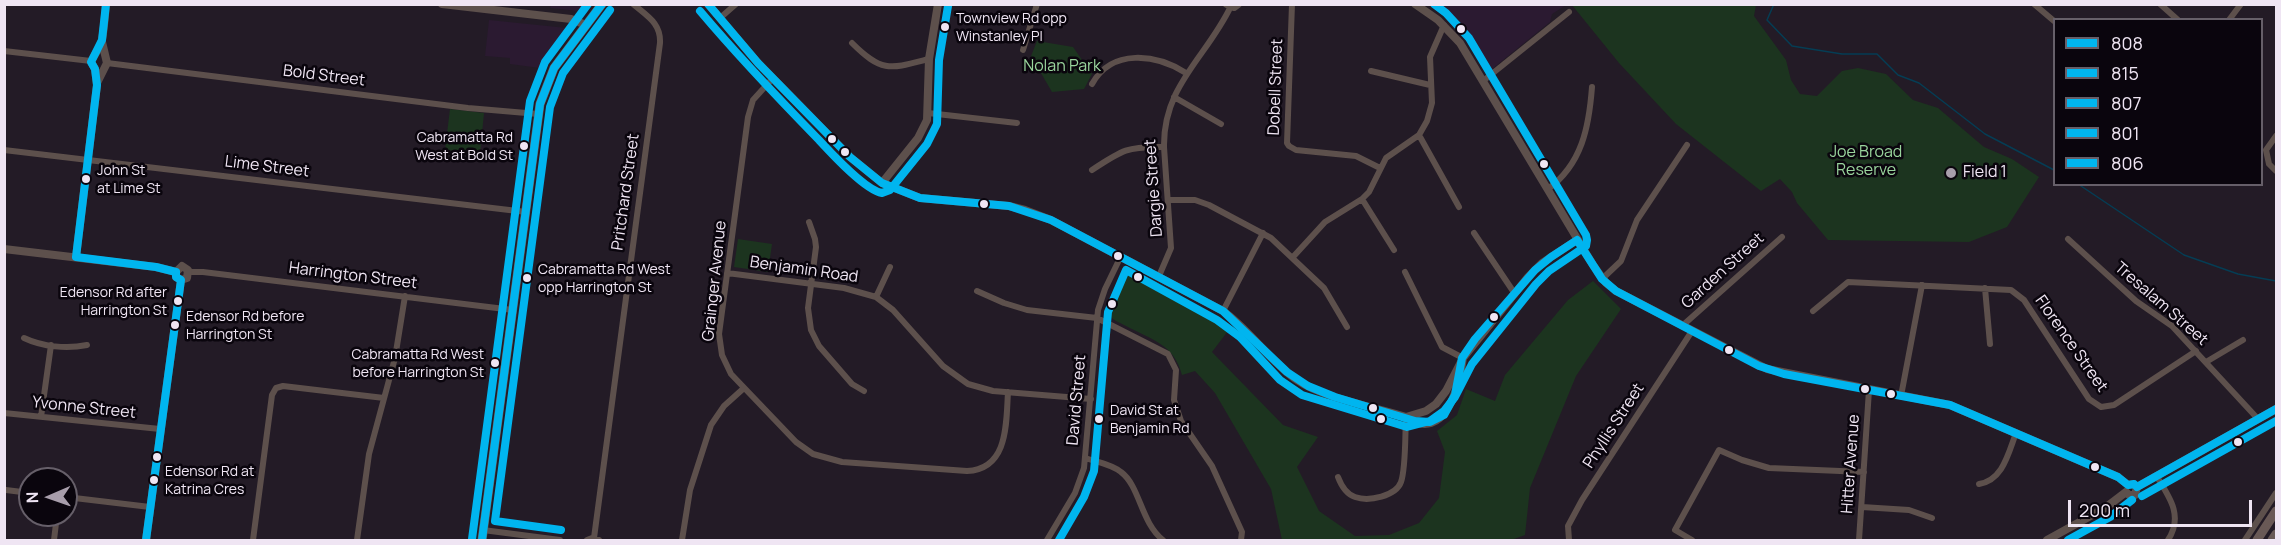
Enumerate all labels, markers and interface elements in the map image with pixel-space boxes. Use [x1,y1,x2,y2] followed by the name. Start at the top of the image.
[956,11,1067,44] place label: Townview Rd opp Winstanley Pl
[2053,18,2263,186] legend
[939,21,951,33] marker: Townview Rd opp Winstanley Pl
[1455,23,1467,35] unlabelled marker
[2111,31,2143,55] text: 808
[1265,38,1287,136] street label: Dobell Street
[1023,57,1101,77] park label: Nolan Park
[282,61,366,91] street label: Bold Street
[2111,61,2139,85] text: 815
[2111,91,2141,115] text: 807
[2111,121,2139,145] text: 801
[415,130,513,162] place label: Cabramatta Rd West at Bold St
[608,132,644,252] street label: Pritchard Street
[826,133,838,145] unlabelled marker
[1141,139,1167,237] street label: Dargie Street
[518,140,530,152] marker: Cabramatta Rd West at Bold St
[1830,143,1902,181] park label: Joe Broad Reserve
[839,146,851,158] unlabelled marker
[2111,151,2144,175] text: 806
[224,152,310,182] street label: Lime Street
[1538,158,1550,170] unlabelled marker
[97,163,161,196] place label: John St at Lime St
[1963,163,2007,183] place label: Field 1
[1944,166,1958,180] marker: Field 1
[80,173,92,185] marker: John St at Lime St
[978,198,990,210] unlabelled marker
[699,220,731,342] street label: Grainger Avenue
[1678,229,1768,313] street label: Garden Street
[1112,250,1124,262] unlabelled marker
[749,253,859,287] street label: Benjamin Road
[2110,258,2212,350] street label: Tresalam Street
[288,259,418,293] street label: Harrington Street
[538,262,671,294] place label: Cabramatta Rd West opp Harrington St
[1132,271,1144,283] unlabelled marker
[521,272,533,284] marker: Cabramatta Rd West opp Harrington St
[60,285,167,318] place label: Edensor Rd after Harrington St
[2031,292,2111,396] street label: Florence Street
[172,295,184,307] marker: Edensor Rd after Harrington St
[1106,298,1118,310] unlabelled marker
[186,309,304,342] place label: Edensor Rd before Harrington St
[1488,311,1500,323] unlabelled marker
[169,319,181,331] marker: Edensor Rd before Harrington St
[1723,344,1735,356] unlabelled marker
[351,347,484,380] place label: Cabramatta Rd West before Harrington St
[1063,354,1091,446] street label: David Street
[489,357,501,369] marker: Cabramatta Rd West before Harrington St
[1579,380,1649,472] street label: Phyllis Street
[1859,383,1871,395] unlabelled marker
[1885,388,1897,400] unlabelled marker
[31,393,137,423] street label: Yvonne Street
[1367,402,1379,414] unlabelled marker
[1110,403,1190,436] place label: David St at Benjamin Rd
[1093,413,1105,425] marker: David St at Benjamin Rd
[1375,413,1387,425] unlabelled marker
[1838,414,1864,514] street label: Hitter Avenue
[2232,436,2244,448] unlabelled marker
[151,451,163,463] unlabelled marker
[2089,461,2101,473] unlabelled marker
[165,464,254,496] place label: Edensor Rd at Katrina Cres
[18,467,78,527] north arrow
[148,474,160,486] marker: Edensor Rd at Katrina Cres
[2071,488,2256,526] scale bar
[21,491,43,504] text: N
[2079,498,2130,522] text: 200 m

